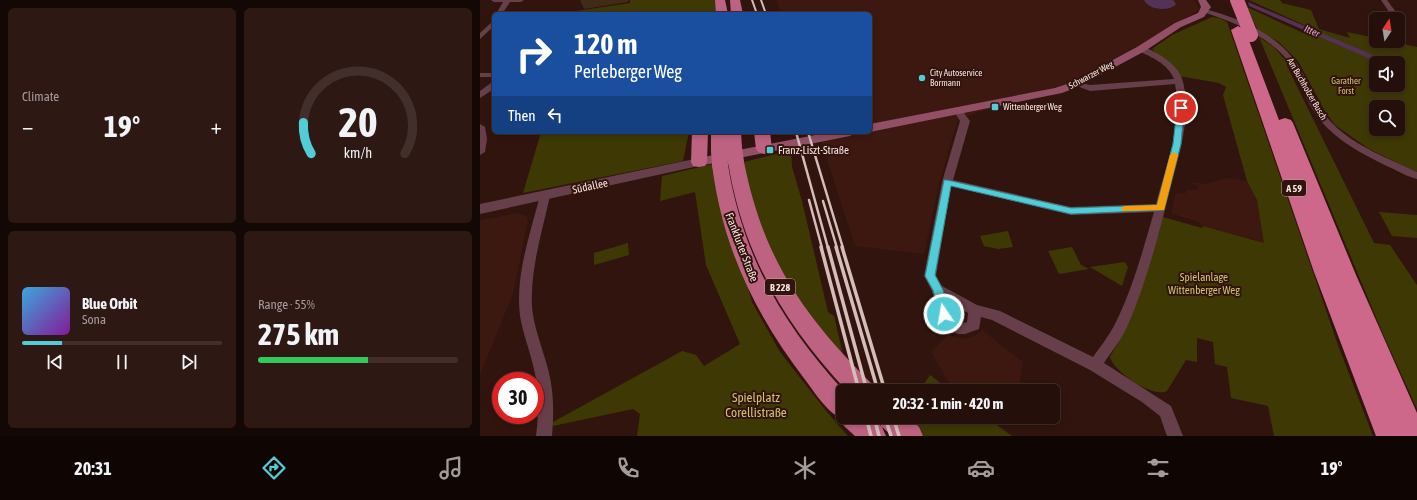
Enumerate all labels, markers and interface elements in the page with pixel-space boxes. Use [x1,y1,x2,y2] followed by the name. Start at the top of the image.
[1369,12,1405,48] north arrow
[1369,12,1405,136] map controls
[1303,23,1322,40] water label: Itter
[508,28,560,80] icon: right
[574,28,637,60] text: 120 m
[1285,56,1329,122] street label: Am Buchholzer Busch
[1369,56,1405,92] button: sound
[1067,59,1115,91] street label: Schwarzer Weg
[574,61,682,82] text: Perleberger Weg
[930,68,982,88] place label: City Autoservice Bormann
[917,73,927,83] marker: City Autoservice Bormann
[1331,76,1361,96] park label: Garather Forst
[22,89,59,104] text: Climate
[1164,91,1198,125] pin
[338,97,378,145] text: 20
[1170,97,1192,119] icon: arrive
[1369,100,1405,136] button: search
[990,102,1000,112] marker: Wittenberger Weg
[1003,102,1062,112] place label: Wittenberger Weg
[544,104,566,126] icon: left
[508,107,536,124] text: Then
[104,109,140,143] text: 19°
[22,113,33,139] text: −
[211,113,222,139] text: +
[344,144,372,160] text: km/h
[778,144,849,156] place label: Franz-Liszt-Straße
[765,145,775,155] marker: Franz-Liszt-Straße
[571,176,609,196] street label: Südallee
[1282,180,1306,196] road number: A 59
[723,211,761,283] street label: Frankfurter Straße
[1168,271,1240,296] park label: Spielanlage Wittenberger Weg
[765,279,795,295] road number: B 228
[923,293,965,335] position arrow
[82,295,137,312] text: Blue Orbit
[258,297,315,312] text: Range · 55%
[82,312,106,327] text: Sona
[258,317,339,351] text: 275 km
[44,351,66,373] icon: previous
[111,351,133,373] icon: pause
[178,351,200,373] icon: next
[492,372,544,424] speed limit sign: 30
[725,390,787,420] park label: Spielplatz Corellistraße
[893,395,1003,412] text: 20:32 · 1 min · 420 m
[260,454,288,482] icon: directions
[437,454,465,482] icon: music
[614,454,642,482] icon: phone
[791,454,819,482] icon: climate
[967,454,995,482] icon: car
[1144,454,1172,482] icon: filters
[74,458,112,479] text: 20:31
[1321,458,1343,479] text: 19°

